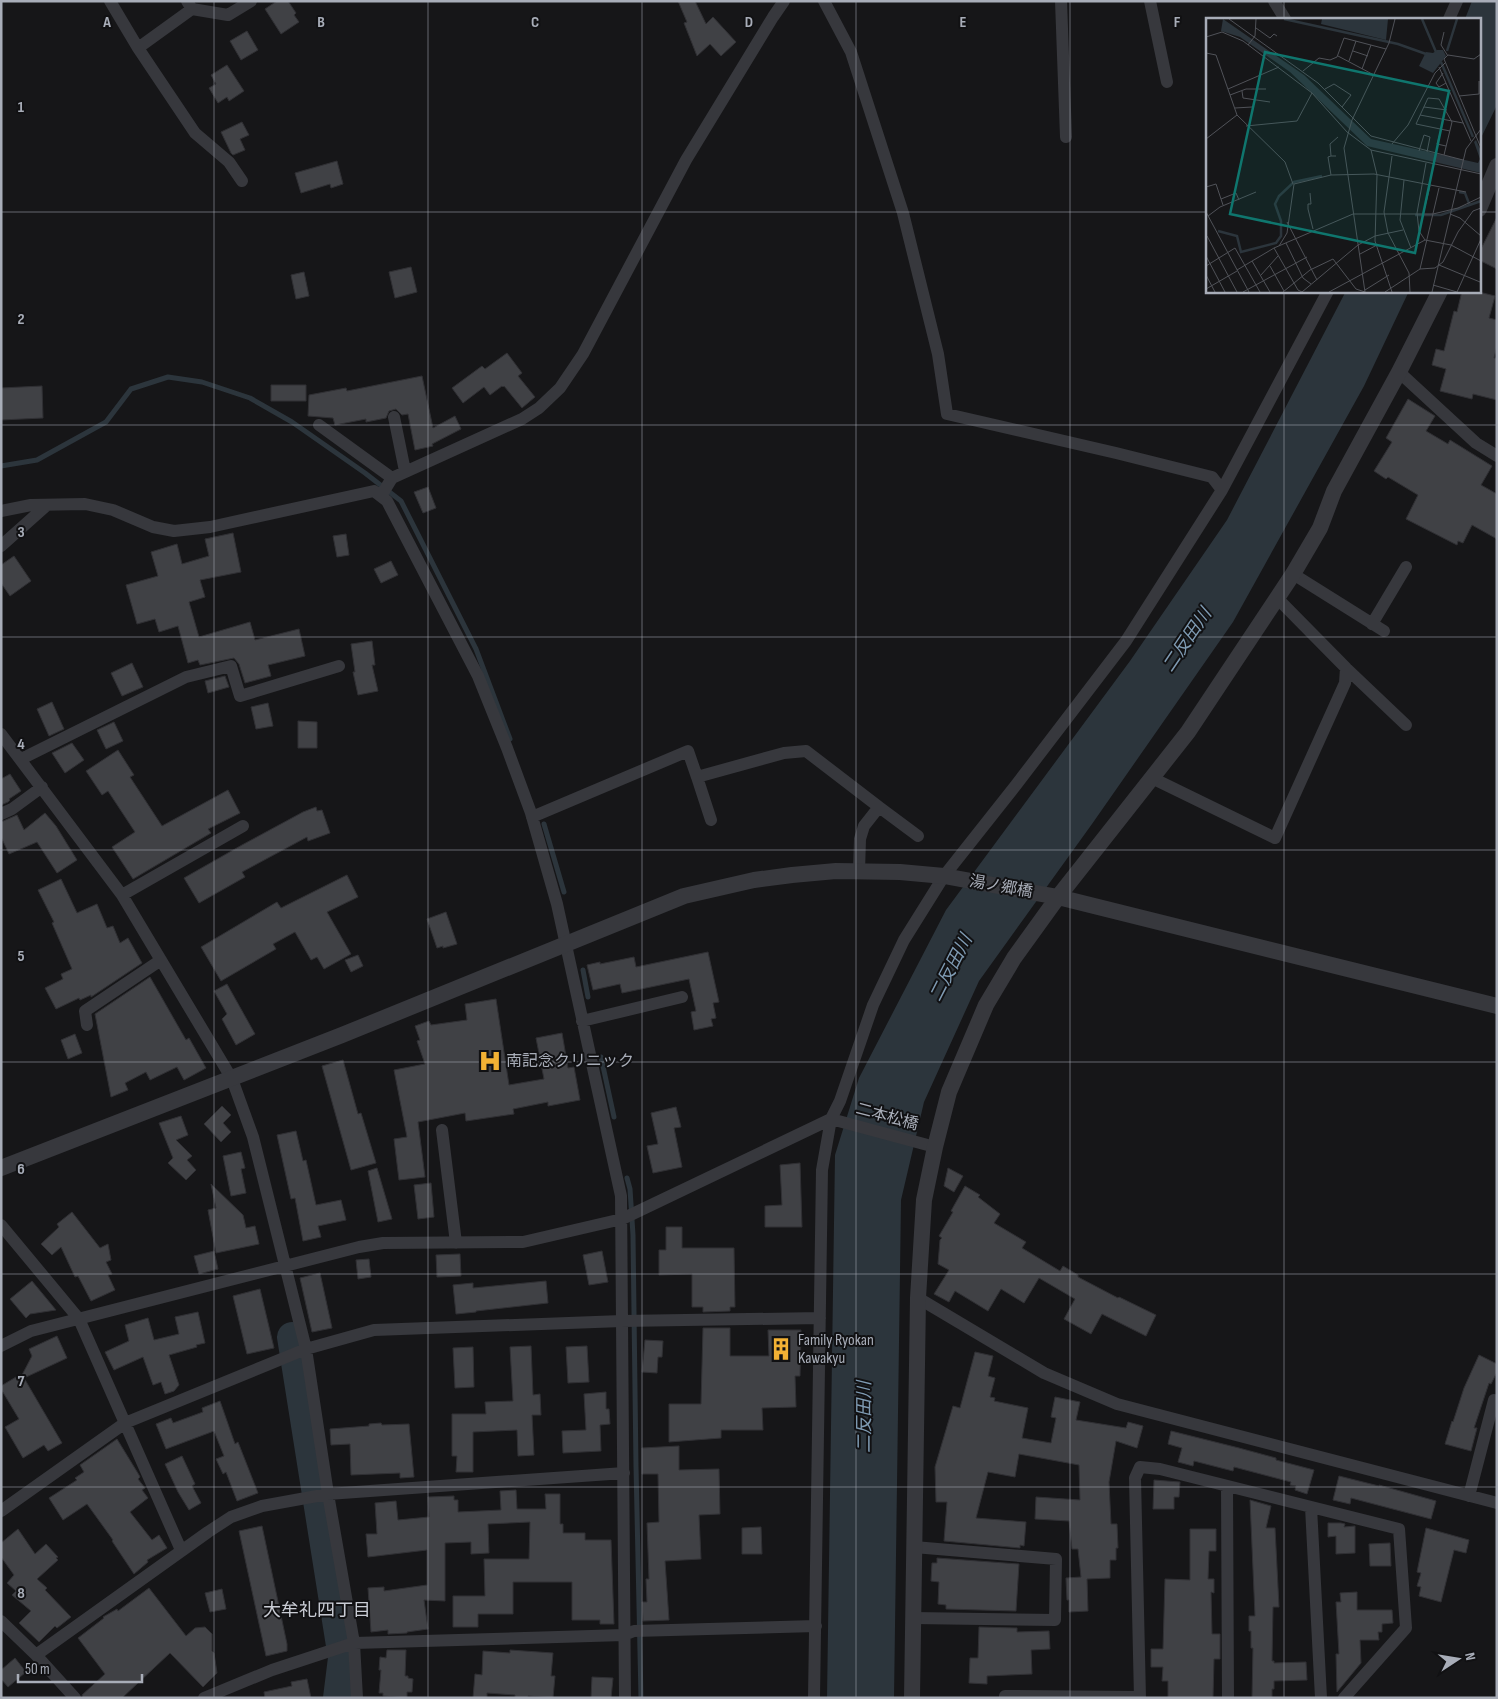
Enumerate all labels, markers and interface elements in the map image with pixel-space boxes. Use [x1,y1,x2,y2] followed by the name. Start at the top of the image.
[102,13,111,32] text: A
[317,13,325,32] text: B
[531,13,539,32] text: C
[745,13,753,32] text: D
[960,13,967,32] text: E
[1174,13,1181,32] text: F
[1206,18,1480,292] inset map
[18,98,25,117] text: 1
[17,310,25,329] text: 2
[17,523,25,542] text: 3
[1158,603,1217,676] water label: 二反田川
[17,735,25,754] text: 4
[968,872,1034,902] street label: 湯ノ郷橋
[925,929,978,1005] water label: 二反田川
[17,947,25,966] text: 5
[477,1048,503,1074] hospital icon: 南記念クリニック
[506,1052,634,1071] place label: 南記念クリニック
[854,1100,920,1134] street label: 二本松橋
[17,1160,25,1179] text: 6
[798,1331,874,1368] place label: Family Ryokan Kawakyu
[768,1336,794,1362] building icon: Family Ryokan Kawakyu
[18,1372,25,1391] text: 7
[854,1379,875,1453] water label: 二反田川
[17,1584,25,1603] text: 8
[263,1600,371,1621] district label: 大牟礼四丁目
[1433,1634,1483,1684] north arrow
[1461,1651,1479,1662] text: N
[18,1652,141,1684] scale bar
[25,1660,50,1679] text: 50 m

